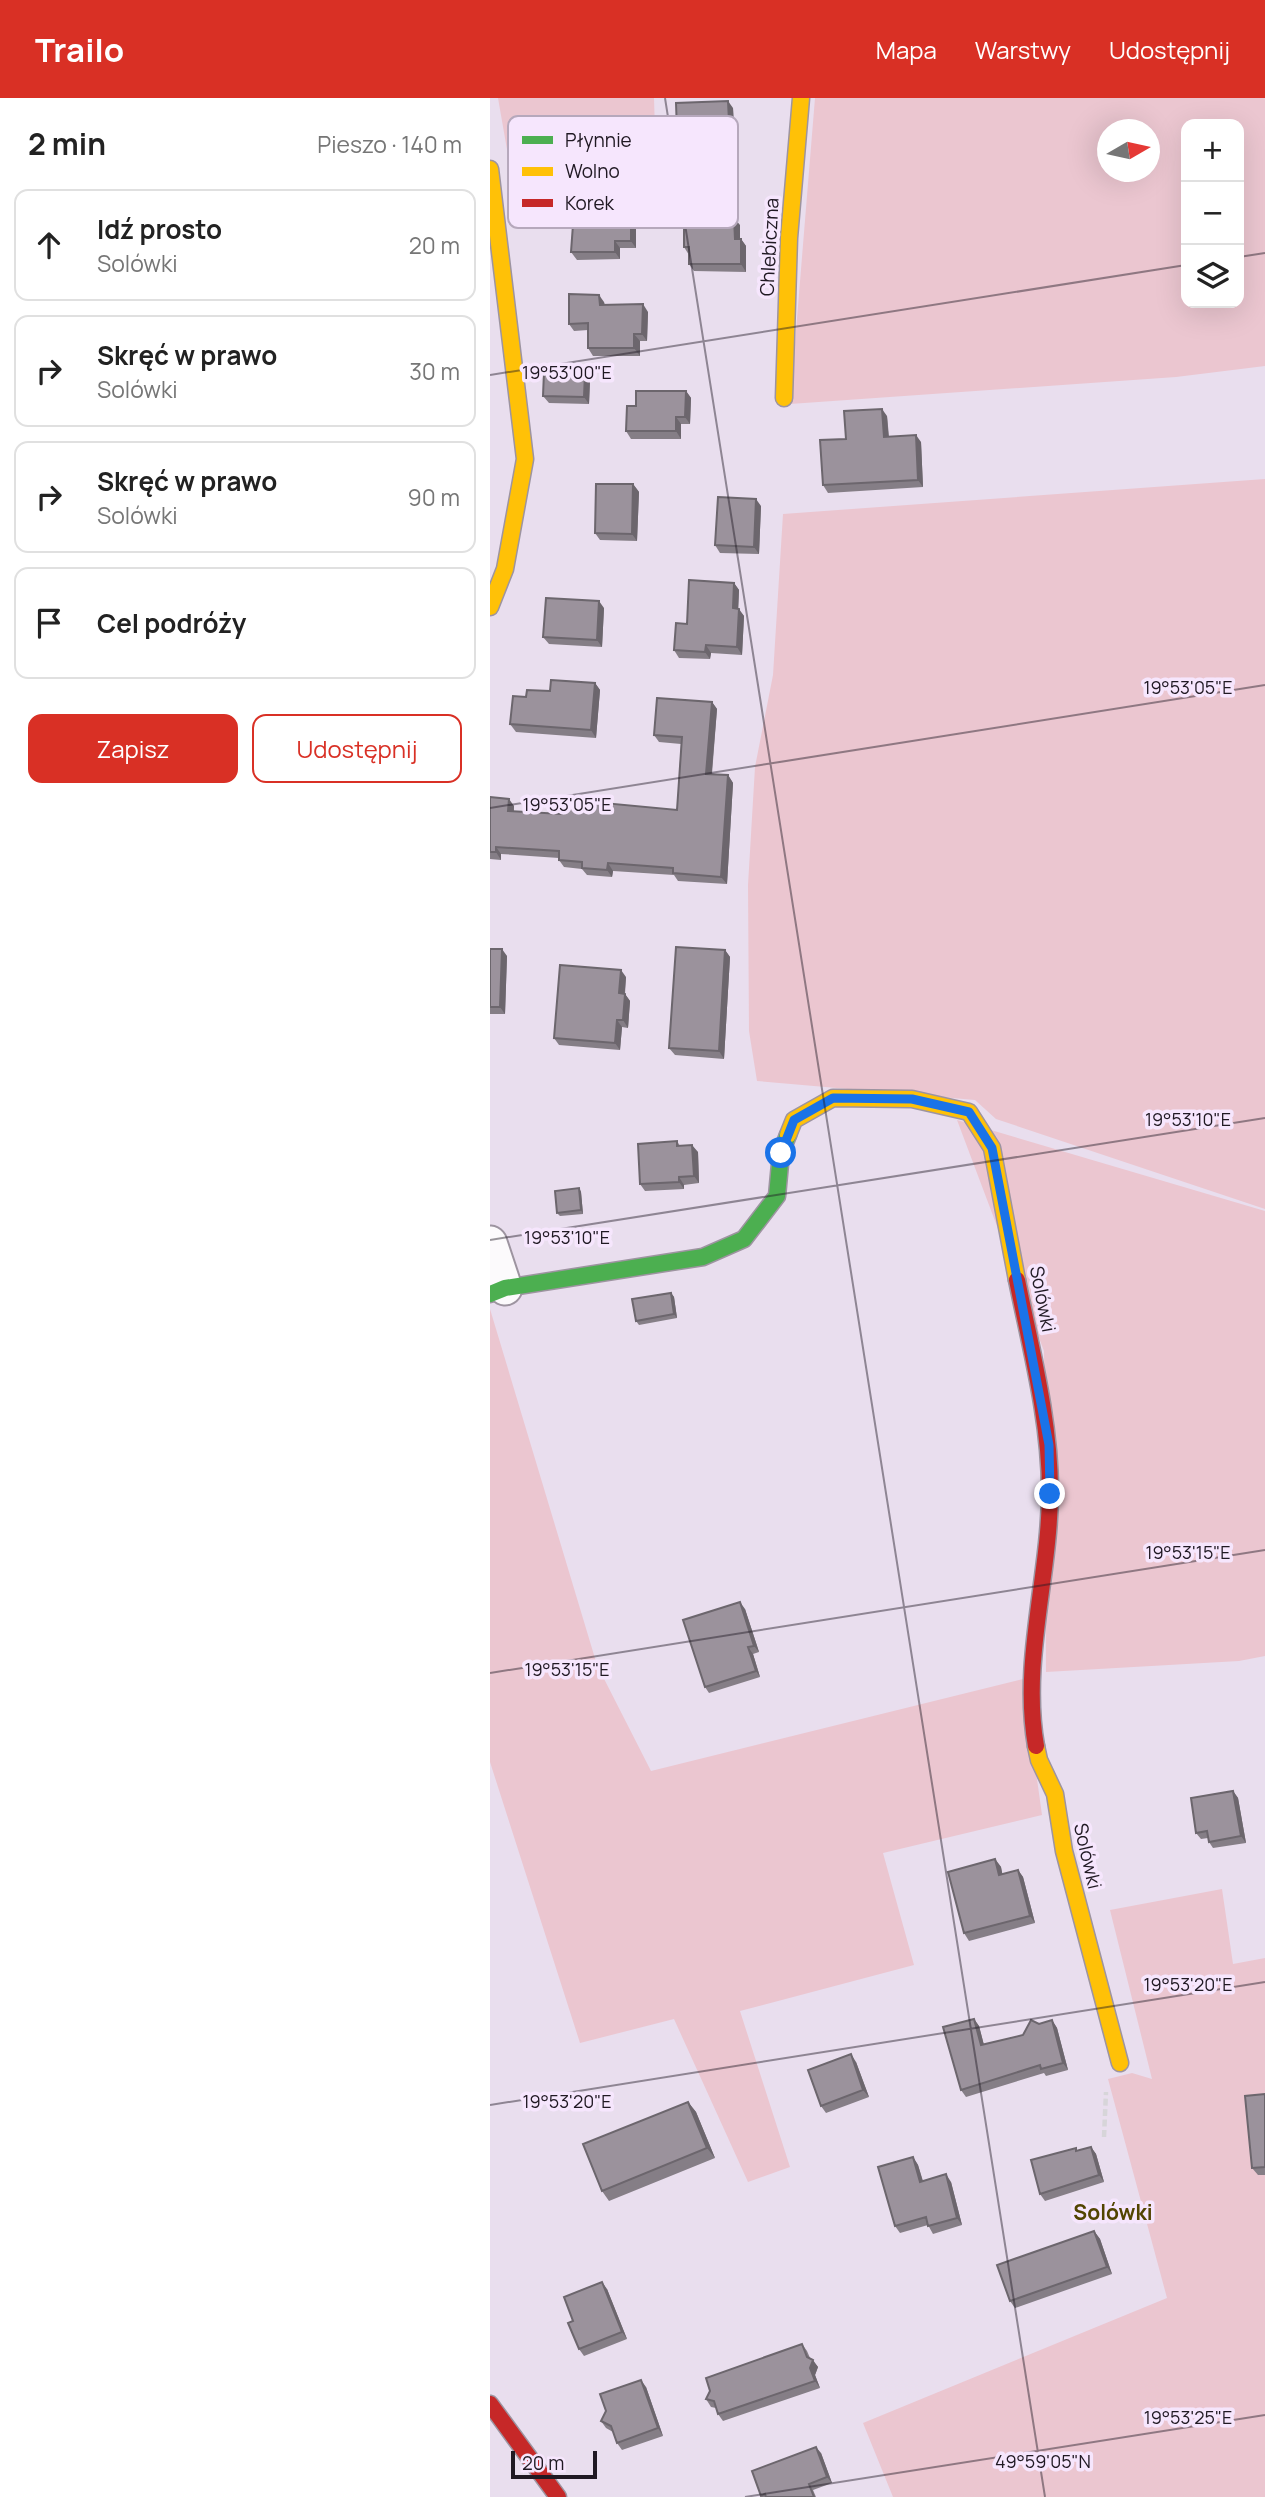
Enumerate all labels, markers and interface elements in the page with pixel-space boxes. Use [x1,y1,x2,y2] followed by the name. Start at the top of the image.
[35,27,124,72] text: Trailo
[876,33,937,66] text: Mapa
[975,33,1071,66] text: Warstwy
[1109,33,1230,66] text: Udostępnij
[508,116,738,228] legend
[1097,119,1160,182] north arrow
[1181,119,1244,308] map controls
[1181,119,1244,182] button: +
[28,123,106,164] text: 2 min
[565,127,632,153] text: Płynnie
[317,128,462,160] text: Pieszo · 140 m
[565,158,620,184] text: Wolno
[1181,182,1244,245] button: −
[565,190,615,216] text: Korek
[753,197,785,297] street label: Chlebiczna
[97,211,222,247] text: Idź prosto
[30,226,68,264] icon: ahead
[409,229,460,261] text: 20 m
[1181,245,1244,308] button: layers
[97,247,178,279] text: Solówki
[97,337,277,373] text: Skręć w prawo
[30,352,68,390] icon: right
[409,355,460,387] text: 30 m
[522,360,612,384] text: 19°53'00"E
[97,373,178,405] text: Solówki
[97,463,277,499] text: Skręć w prawo
[30,478,68,516] icon: right
[408,481,460,513] text: 90 m
[97,499,178,531] text: Solówki
[30,604,68,642] icon: arrive
[97,605,246,641] text: Cel podróży
[1143,675,1233,699] text: 19°53'05"E
[28,714,238,783] button: Zapisz
[252,714,462,783] button: Udostępnij
[522,792,612,816] text: 19°53'05"E
[1145,1107,1231,1131] text: 19°53'10"E
[765,1137,796,1168] route start
[524,1225,610,1249] text: 19°53'10"E
[1024,1264,1062,1334] street label: Solówki
[1034,1478,1065,1509] route end
[1145,1540,1231,1564] text: 19°53'15"E
[524,1657,610,1681] text: 19°53'15"E
[1068,1821,1108,1891] street label: Solówki
[1143,1972,1233,1996] text: 19°53'20"E
[522,2089,612,2113] text: 19°53'20"E
[1073,2198,1153,2226] district label: Solówki
[1144,2405,1232,2429] text: 19°53'25"E
[511,2448,597,2480] scale bar
[995,2449,1091,2473] text: 49°59'05"N
[522,2450,564,2476] text: 20 m

